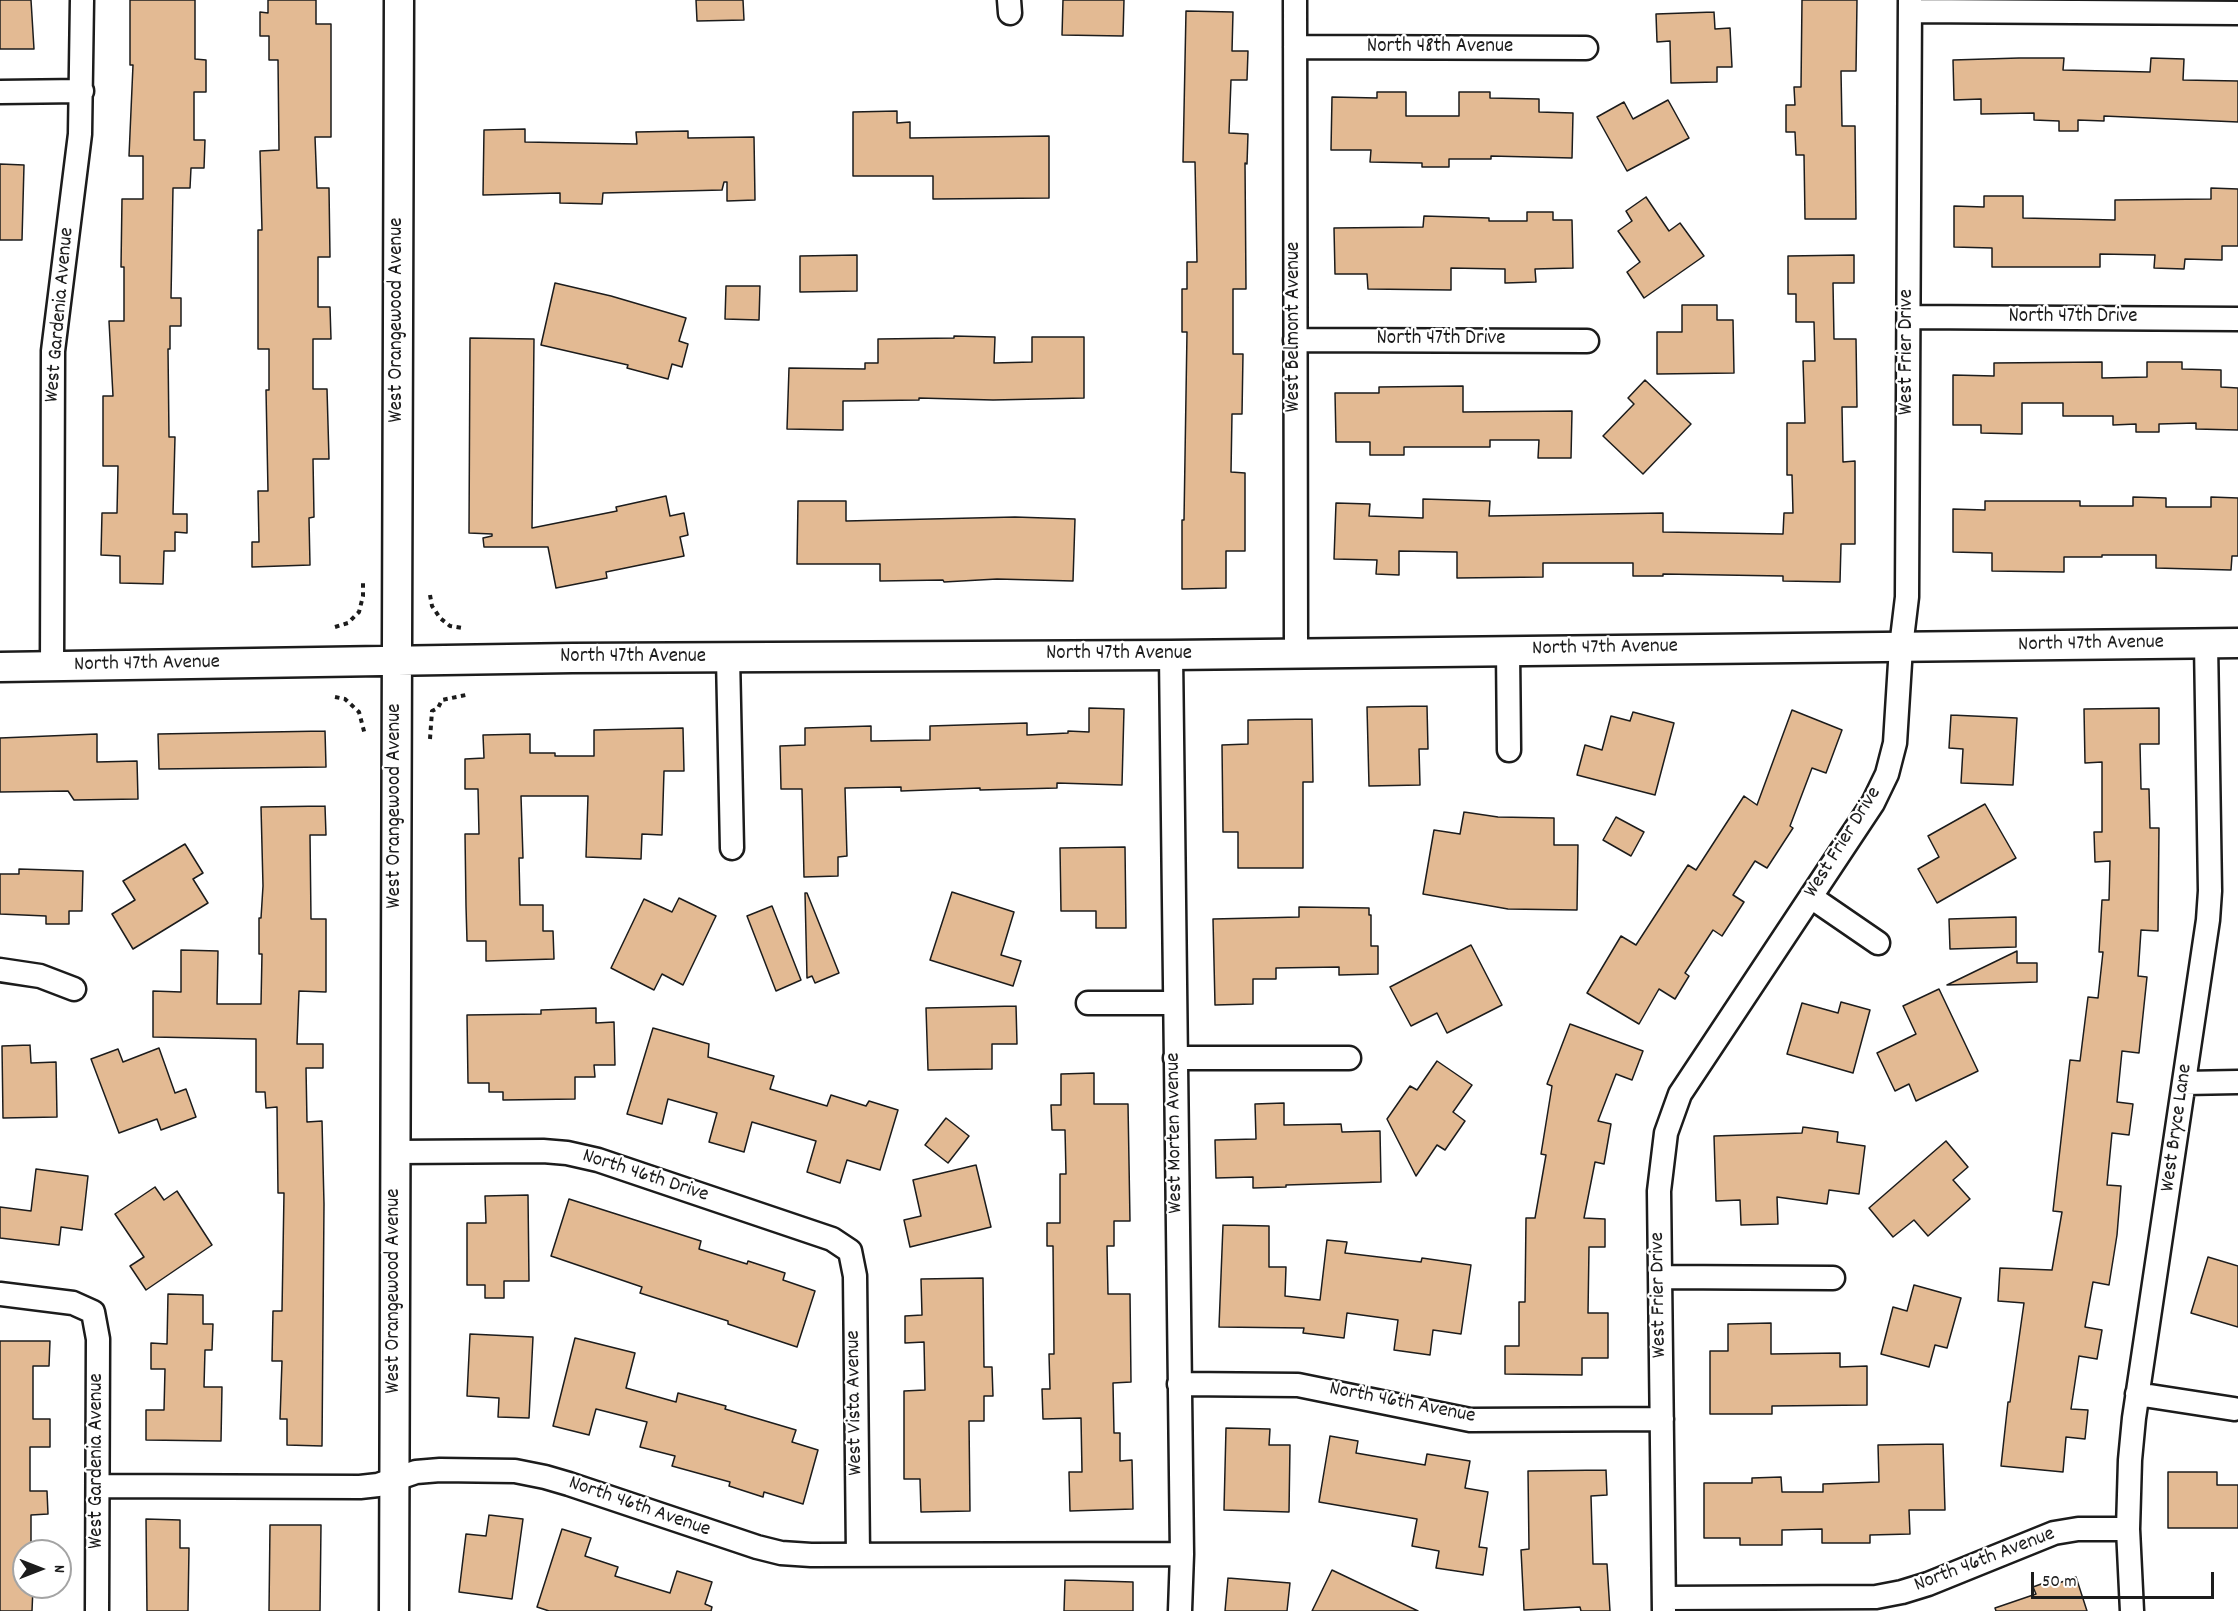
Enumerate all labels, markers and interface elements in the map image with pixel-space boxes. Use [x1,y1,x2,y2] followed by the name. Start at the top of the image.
[1367,35,1513,61] street label: North 48th Avenue
[385,218,411,422] street label: West Orangewood Avenue
[41,226,81,404] street label: West Gardenia Avenue
[1282,242,1308,412] street label: West Belmont Avenue
[1895,289,1921,415] street label: West Frier Drive
[2008,305,2138,331] street label: North 47th Drive
[1376,327,1506,353] street label: North 47th Drive
[2018,631,2164,659] street label: North 47th Avenue
[1532,635,1678,663] street label: North 47th Avenue
[1046,642,1192,668] street label: North 47th Avenue
[560,645,706,671] street label: North 47th Avenue
[74,651,220,679] street label: North 47th Avenue
[383,704,409,908] street label: West Orangewood Avenue
[1800,783,1888,903] street label: West Frier Drive
[1162,1052,1190,1214] street label: West Morten Avenue
[2157,1062,2199,1194] street label: West Bryce Lane
[579,1145,711,1209] street label: North 46th Drive
[382,1189,408,1393] street label: West Orangewood Avenue
[1646,1232,1674,1358] street label: West Frier Drive
[842,1330,870,1476] street label: West Vista Avenue
[85,1373,111,1549] street label: West Gardenia Avenue
[1327,1377,1477,1431] street label: North 46th Avenue
[565,1472,713,1544] street label: North 46th Avenue
[1911,1523,2059,1599] street label: North 46th Avenue
[12,1539,72,1599] north arrow
[2034,1560,2217,1598] scale bar
[47,1565,70,1573] text: N
[2042,1570,2077,1595] text: 50 m

